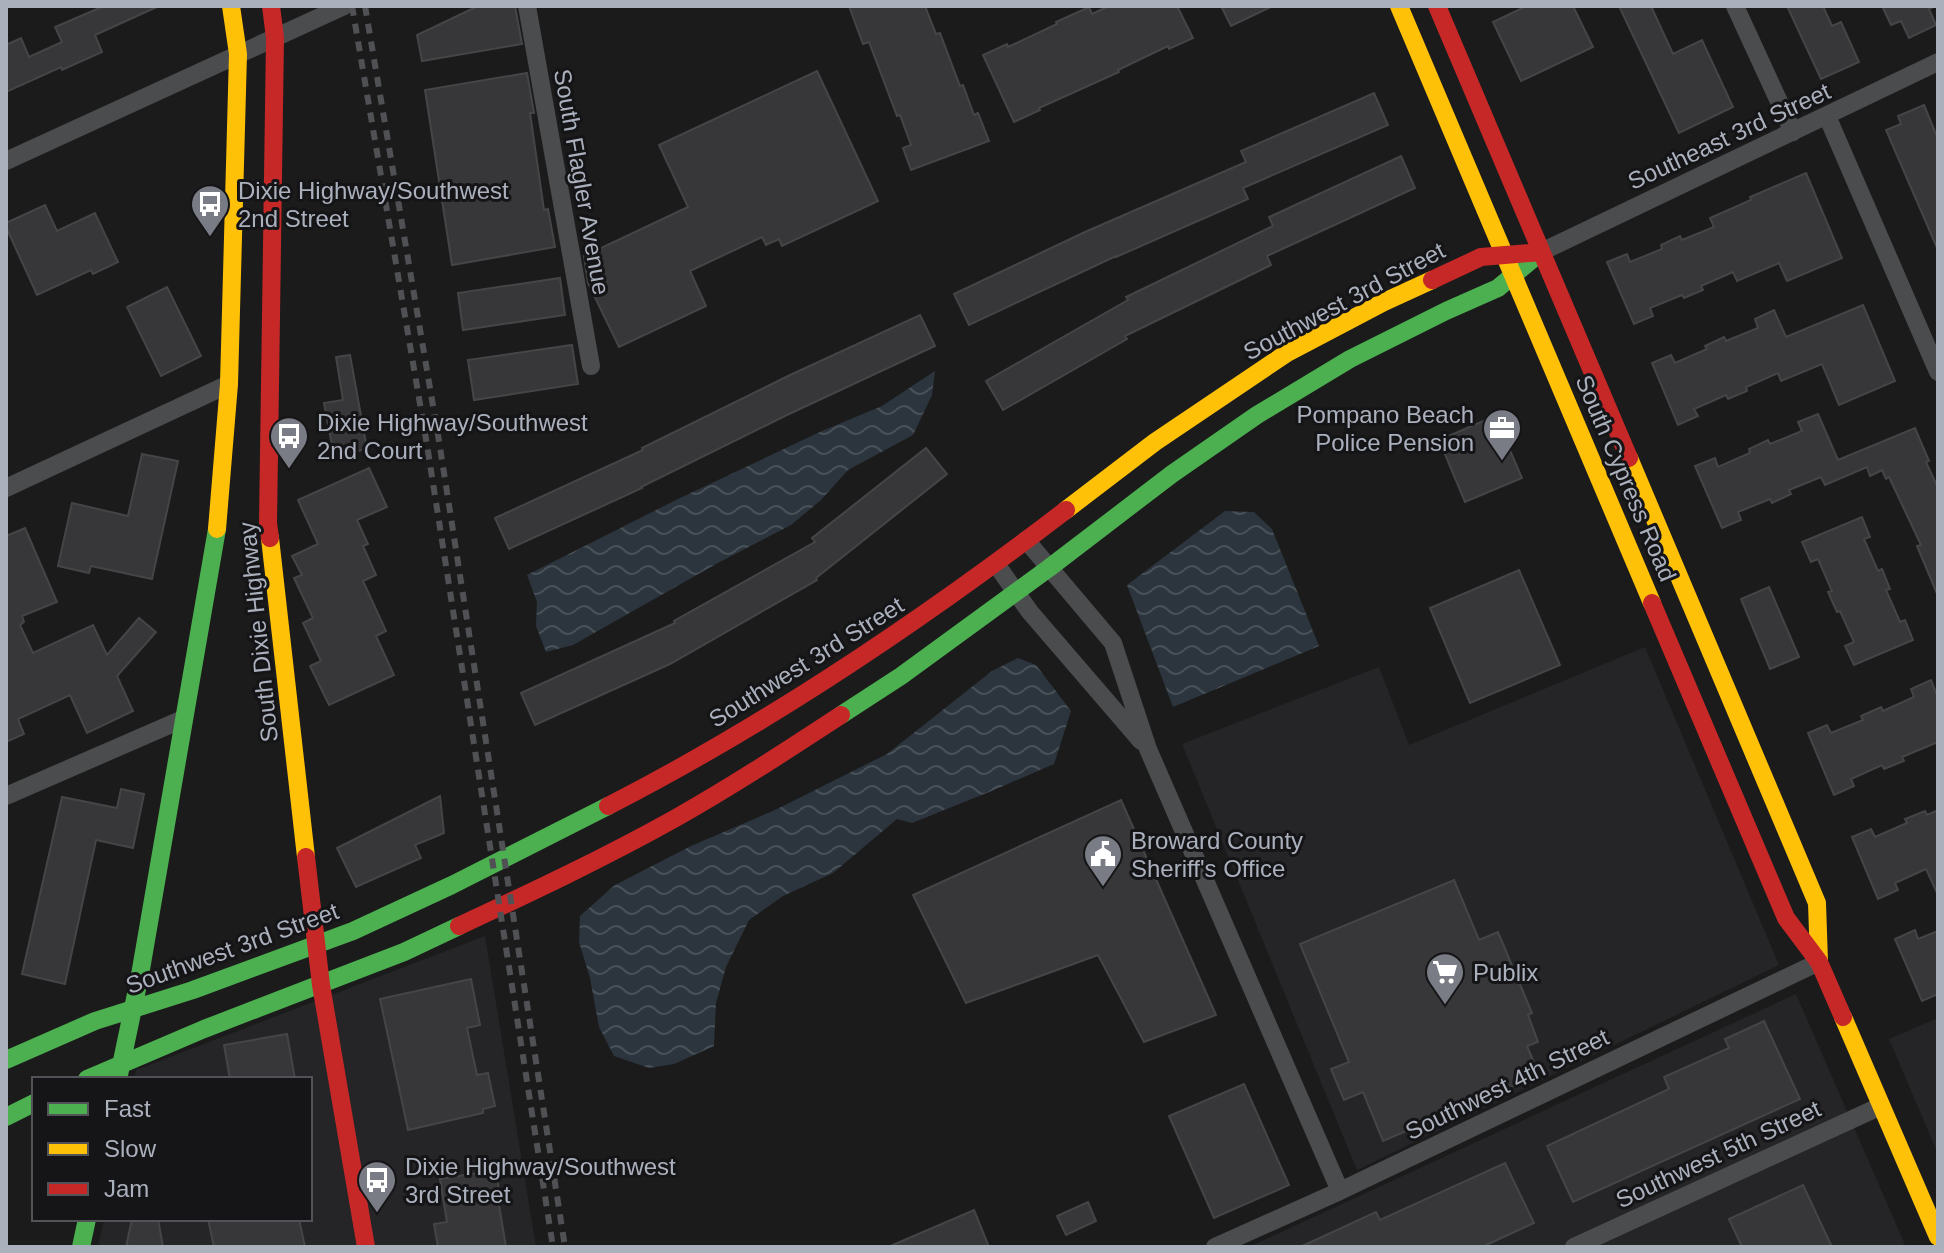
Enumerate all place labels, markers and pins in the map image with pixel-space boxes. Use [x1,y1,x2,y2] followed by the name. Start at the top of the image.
[238,177,509,232] place label: Dixie Highway/Southwest 2nd Street
[189,183,231,238] bus stop icon: Dixie Highway/Southwest 2nd Street
[1297,401,1474,456] place label: Pompano Beach Police Pension
[1481,407,1523,462] office icon: Pompano Beach Police Pension
[317,409,588,464] place label: Dixie Highway/Southwest 2nd Court
[268,415,310,470] bus stop icon: Dixie Highway/Southwest 2nd Court
[1131,827,1303,882] place label: Broward County Sheriff's Office
[1082,833,1124,888] public building icon: Broward County Sheriff's Office
[1424,951,1466,1006] supermarket icon: Publix
[1473,959,1538,986] place label: Publix
[405,1153,676,1208] place label: Dixie Highway/Southwest 3rd Street
[356,1159,398,1214] bus stop icon: Dixie Highway/Southwest 3rd Street

